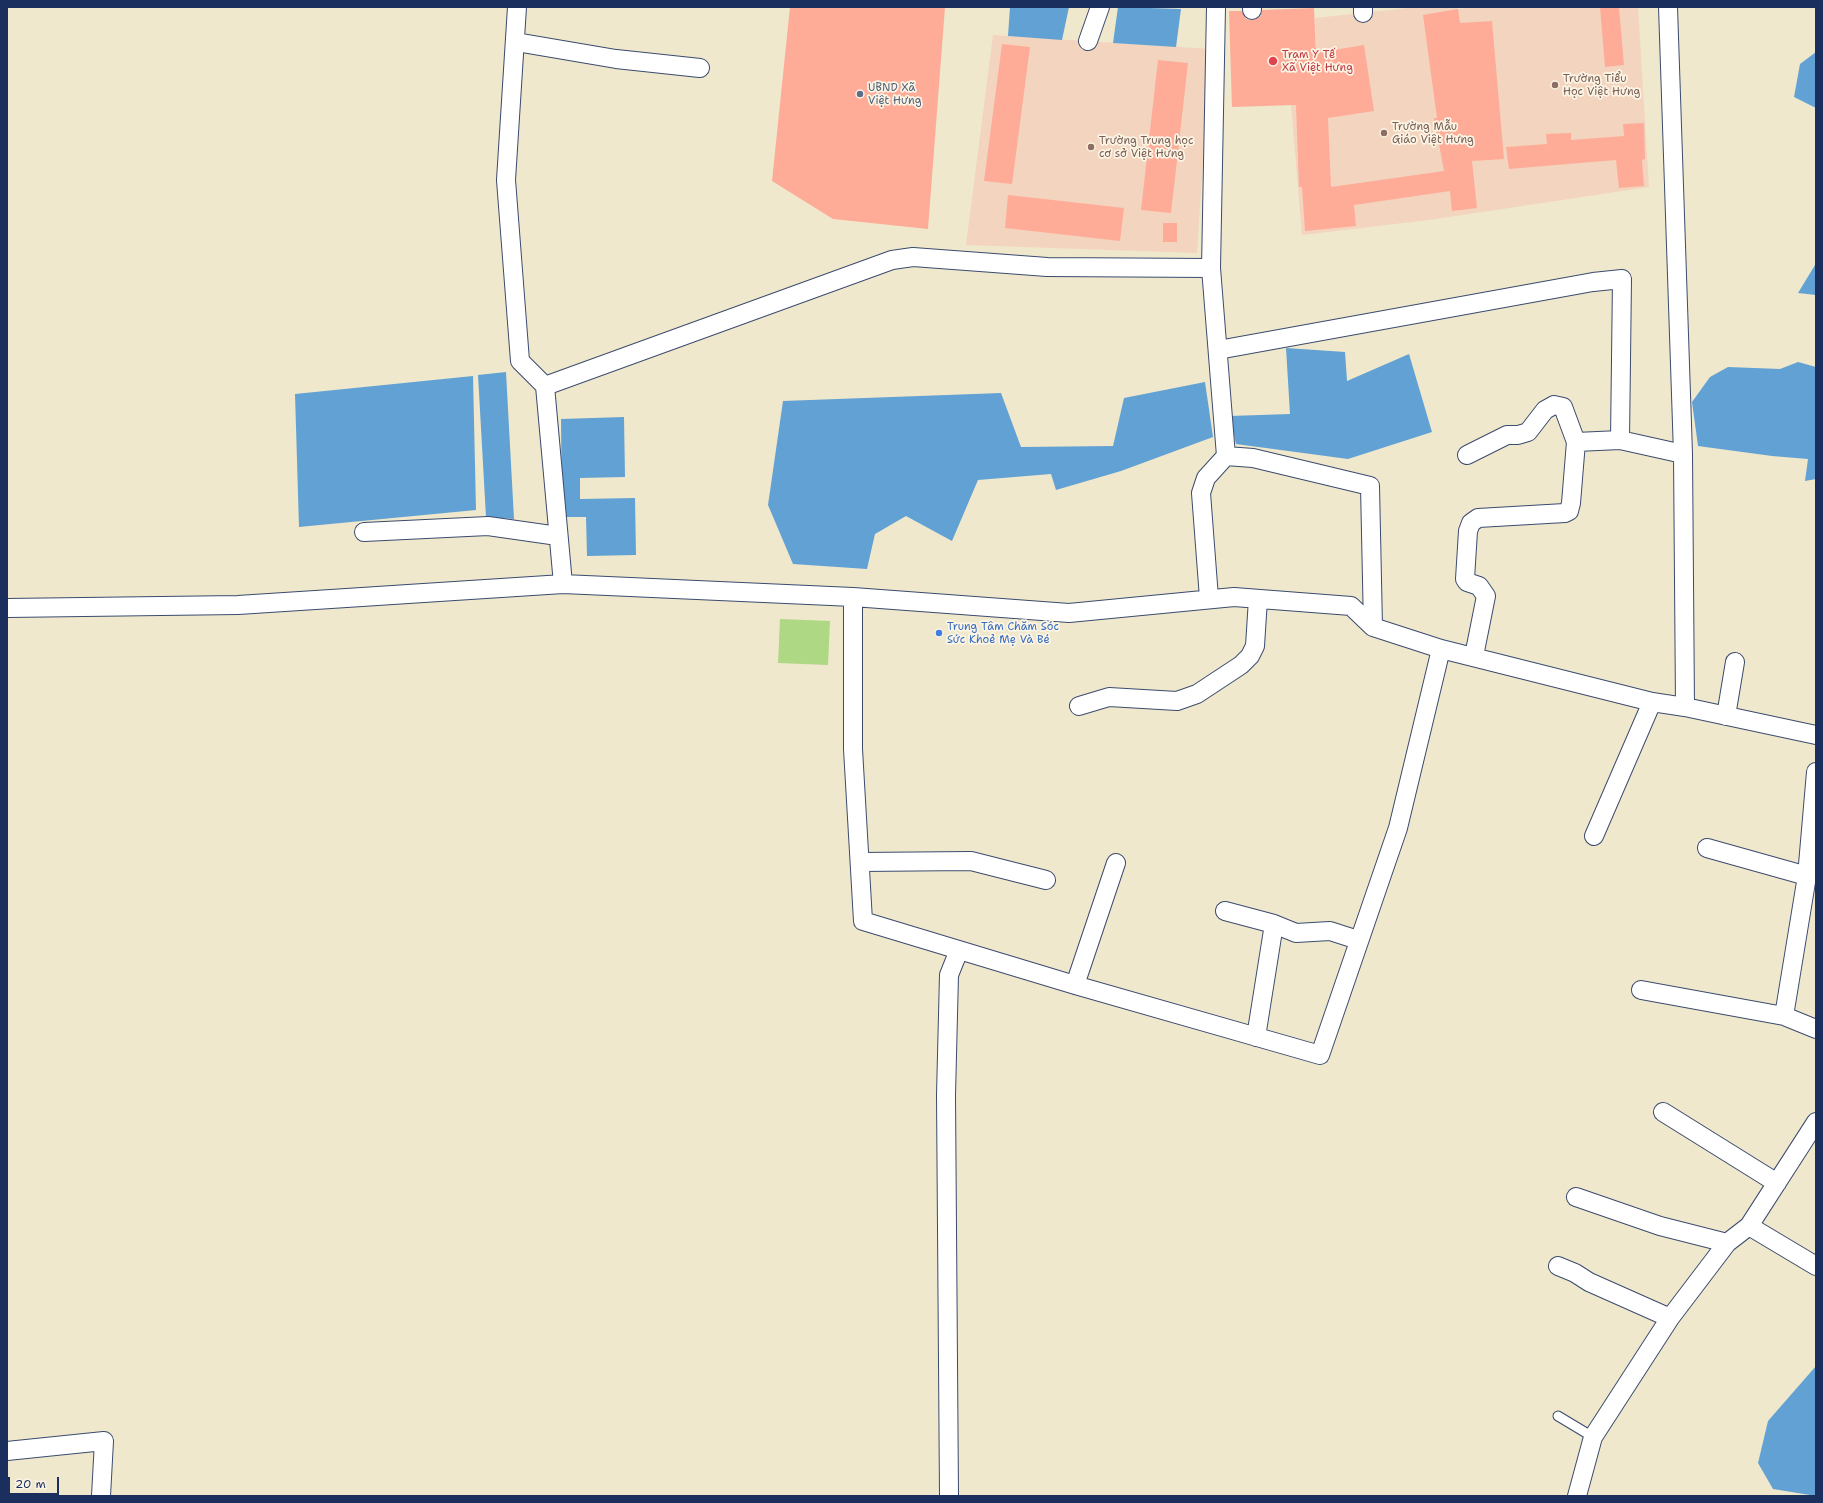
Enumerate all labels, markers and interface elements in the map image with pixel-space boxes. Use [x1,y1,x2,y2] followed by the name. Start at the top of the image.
[1282,48,1353,74] place label: Trạm Y Tế Xã Việt Hưng
[1267,55,1279,67] marker: Trạm Y Tế Xã Việt Hưng
[1563,72,1640,98] place label: Trường Tiểu Học Việt Hưng
[1550,80,1560,90] marker: Trường Tiểu Học Việt Hưng
[868,81,921,107] place label: UBND Xã Việt Hưng
[855,89,865,99] marker: UBND Xã Việt Hưng
[1392,120,1474,146] place label: Trường Mẫu Giáo Việt Hưng
[1379,128,1389,138] marker: Trường Mẫu Giáo Việt Hưng
[1099,134,1194,160] place label: Trường Trung học cơ sở Việt Hưng
[1086,142,1096,152] marker: Trường Trung học cơ sở Việt Hưng
[947,620,1059,646] place label: Trung Tâm Chăm Sóc Sức Khoẻ Mẹ Và Bé
[934,628,944,638] marker: Trung Tâm Chăm Sóc Sức Khoẻ Mẹ Và Bé
[10,1469,61,1495] scale bar
[15,1476,46,1492] text: 20 m

